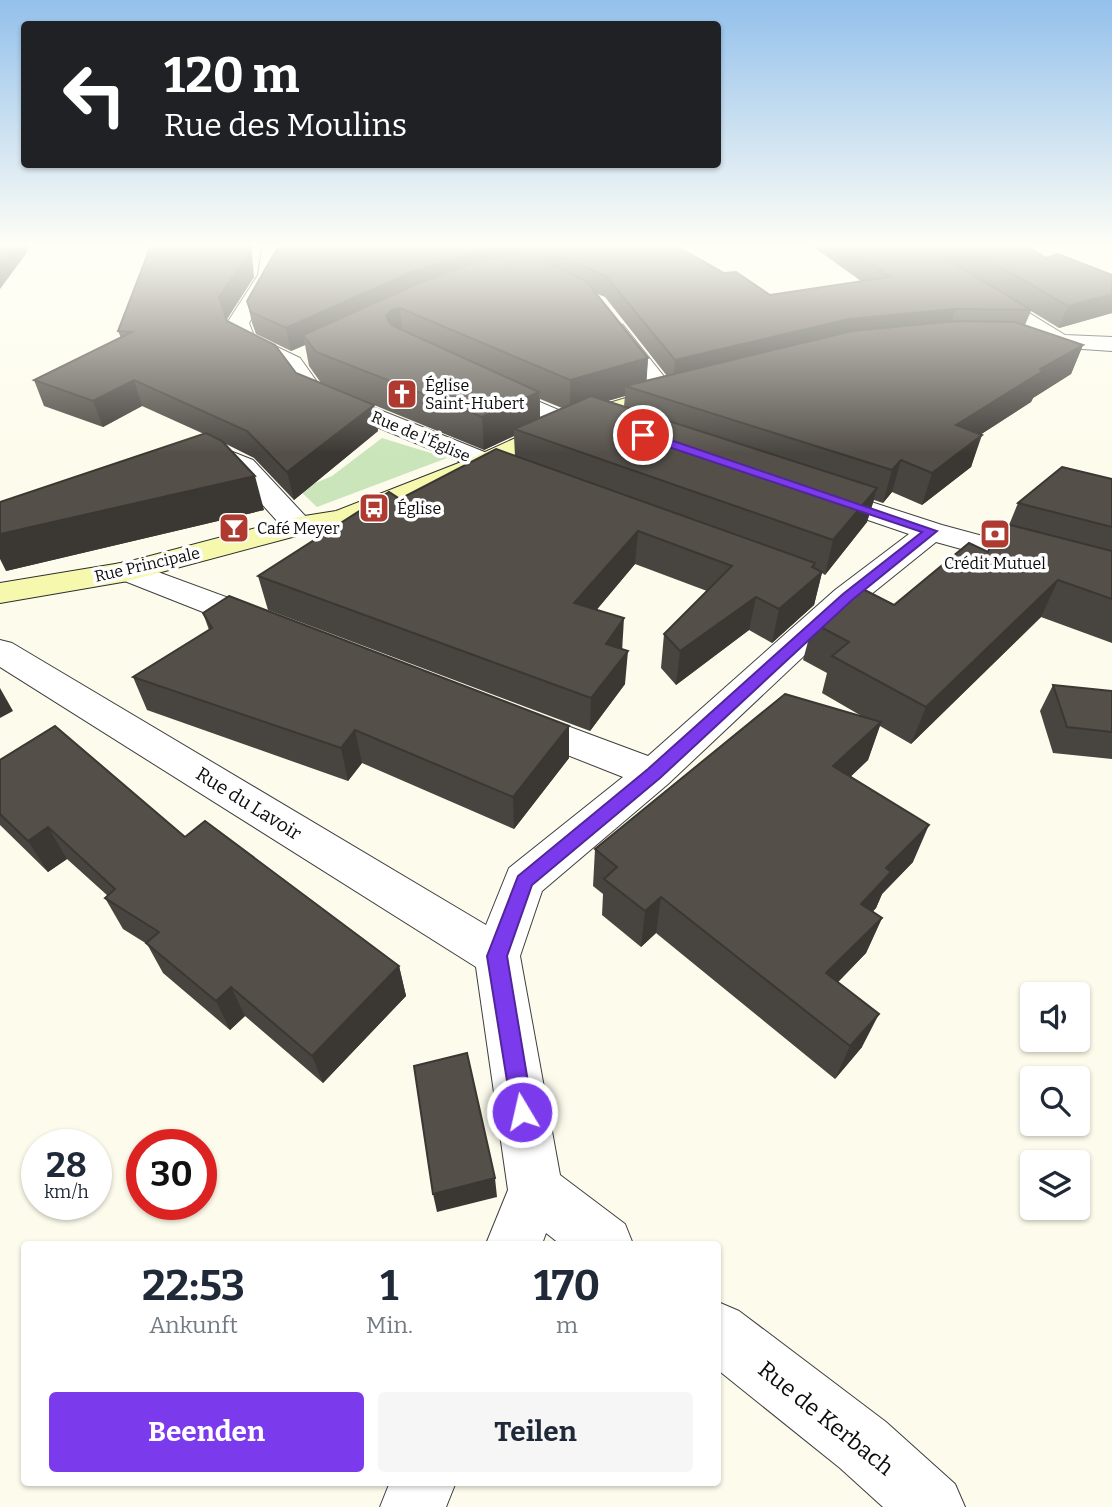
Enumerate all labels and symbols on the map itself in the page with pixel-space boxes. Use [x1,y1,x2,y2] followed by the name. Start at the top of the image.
[425,375,525,413] place label: Église Saint-Hubert
[385,377,419,411] church icon: Église Saint-Hubert
[613,405,673,465] pin
[368,406,474,466] street label: Rue de l'Église
[357,491,391,525] bus stop icon: Église
[397,498,441,518] place label: Église
[217,511,251,545] bar icon: Café Meyer
[978,517,1012,551] bank icon: Crédit Mutuel
[257,519,339,538] place label: Café Meyer
[93,543,202,586] street label: Rue Principale
[944,554,1046,573] place label: Crédit Mutuel
[192,762,306,845] street label: Rue du Lavoir
[485,1075,559,1149] position arrow
[126,1129,217,1220] speed limit sign: 30
[753,1355,899,1481] street label: Rue de Kerbach

